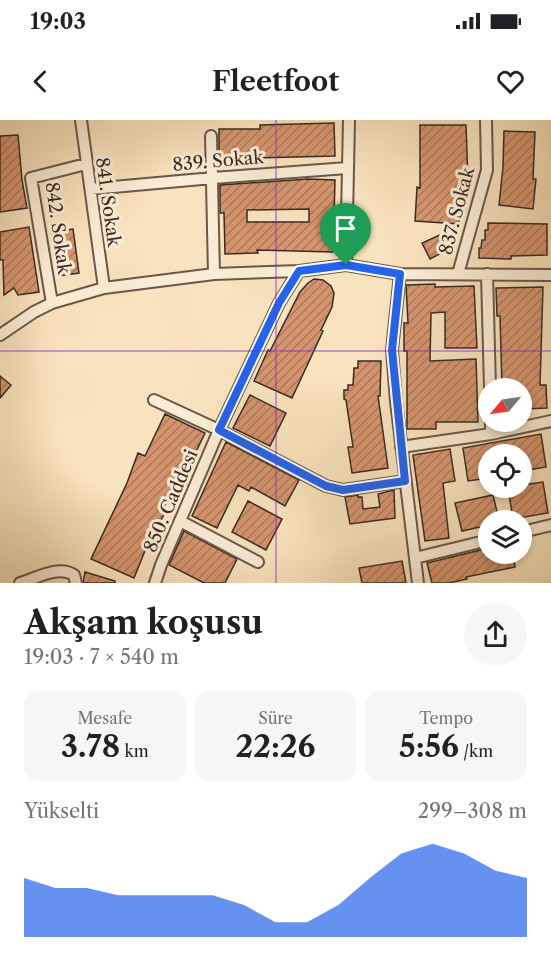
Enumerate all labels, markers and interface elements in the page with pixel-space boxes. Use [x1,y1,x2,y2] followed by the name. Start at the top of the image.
[30,8,86,35] text: 19:03
[24,65,57,98] icon: back
[212,65,339,98] text: Fleetfoot
[494,65,527,98] icon: heart
[171,146,266,176] street label: 839. Sokak
[91,156,125,250] street label: 841. Sokak
[435,163,480,257] street label: 837. Sokak
[41,181,76,277] street label: 842. Sokak
[320,203,371,265] pin
[329,212,362,245] icon: arrive
[478,378,532,432] north arrow
[478,378,532,564] map controls
[478,444,532,498] button: locate
[139,446,203,556] street label: 850. Caddesi
[478,510,532,564] button: layers
[24,602,263,643] text: Akşam koşusu
[464,603,527,666] button: share
[24,645,179,669] text: 19:03 · 7 × 540 m
[78,708,132,728] text: Mesafe
[258,708,293,728] text: Süre
[419,708,473,728] text: Tempo
[61,728,120,765] text: 3.78
[236,728,315,765] text: 22:26
[399,728,459,765] text: 5:56
[120,741,149,761] text: km
[459,741,493,761] text: /km
[24,799,99,823] text: Yükselti
[418,799,527,823] text: 299–308 m

